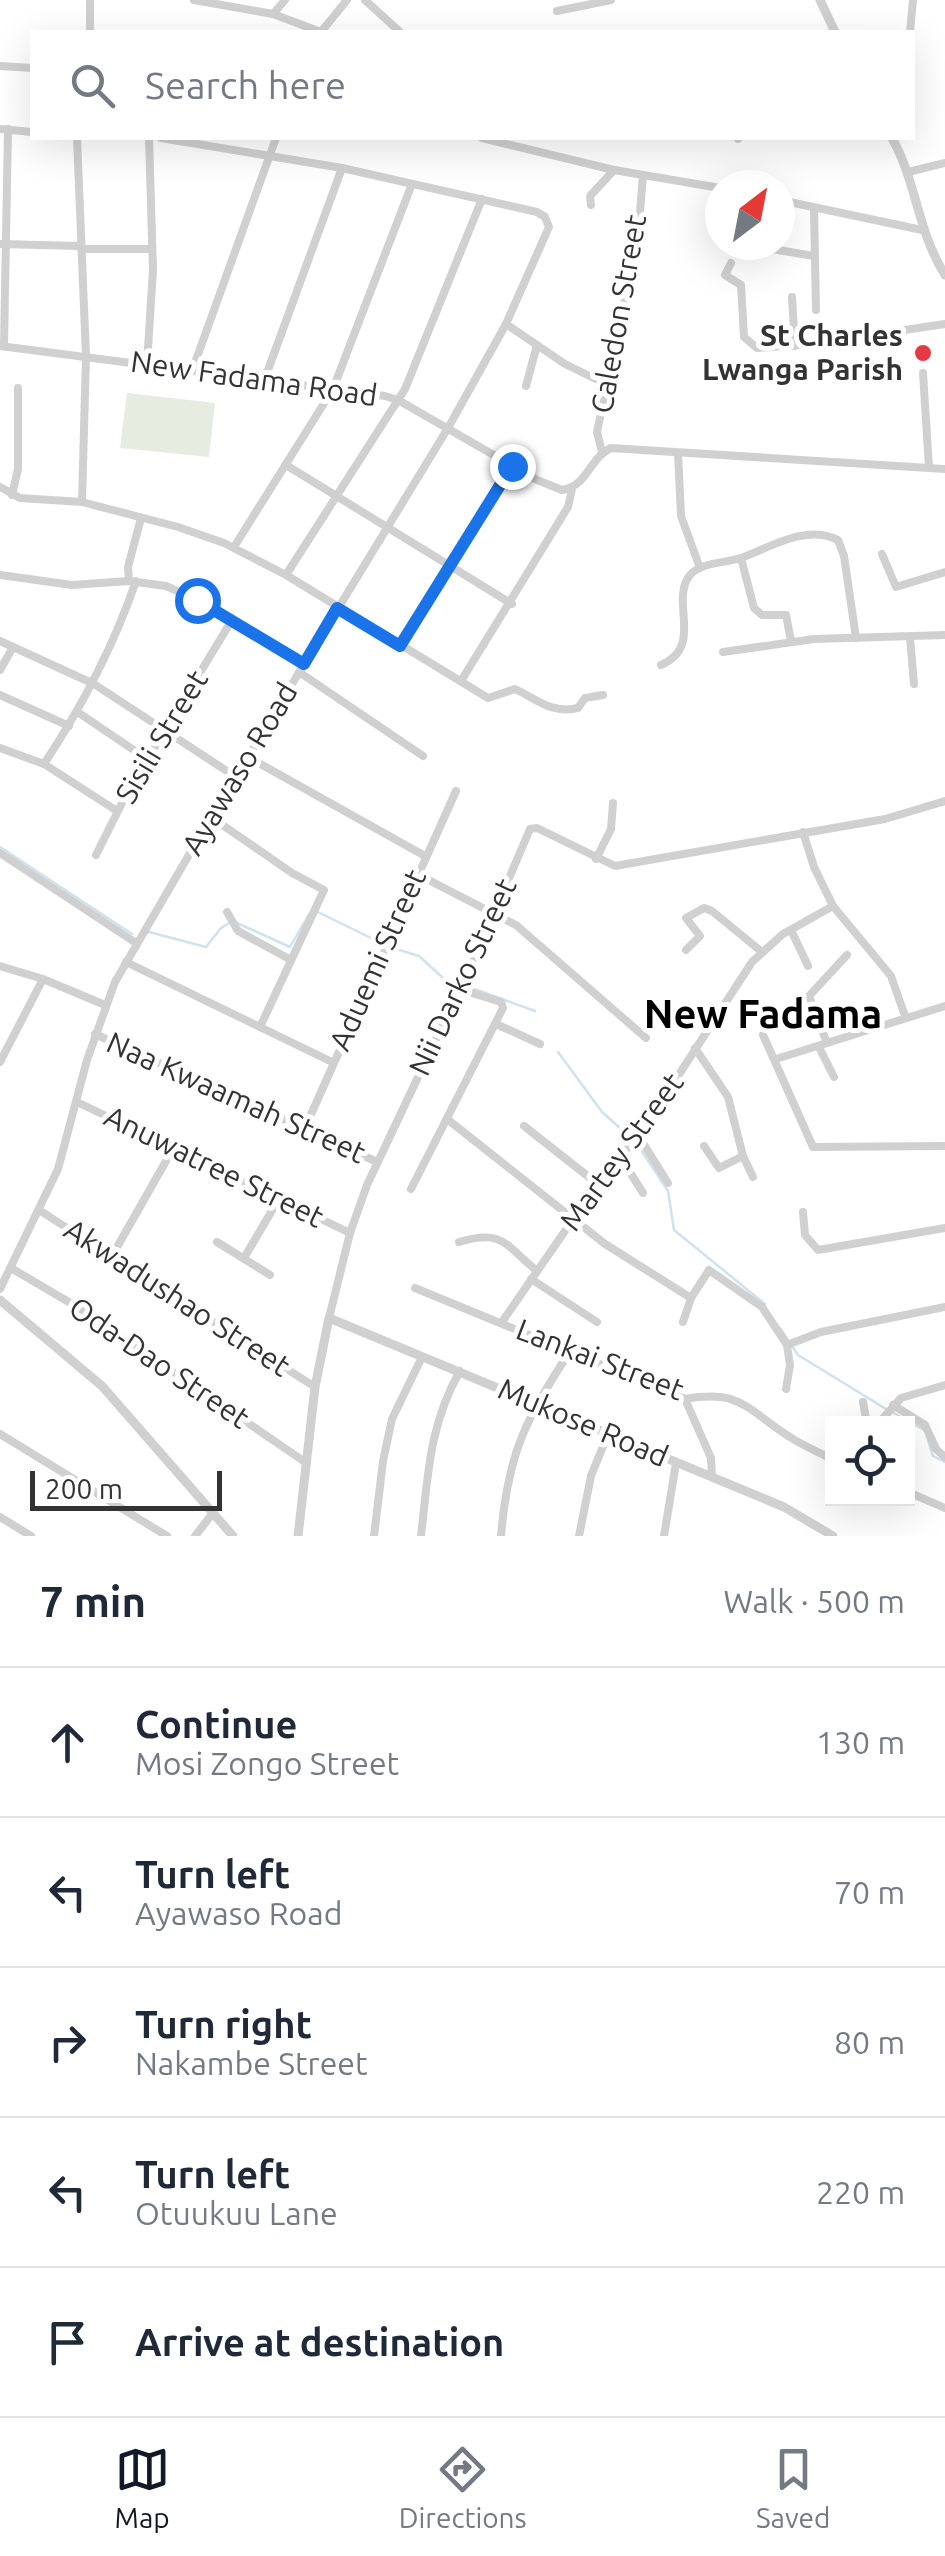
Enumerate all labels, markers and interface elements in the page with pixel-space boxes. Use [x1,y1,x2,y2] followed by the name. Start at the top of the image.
[30,30,915,140] search box
[65,58,120,113] icon: search
[145,64,346,106] text: Search here
[705,170,795,260] north arrow
[584,212,652,416] street label: Caledon Street
[702,318,903,386] place label: St Charles Lwanga Parish
[912,342,934,364] marker: St Charles Lwanga Parish
[129,344,380,412] street label: New Fadama Road
[490,444,536,490] route end
[175,578,221,624] route start
[108,664,214,809] street label: Sisili Street
[174,676,304,861] street label: Ayawaso Road
[322,864,432,1055] street label: Aduemi Street
[402,872,523,1081] street label: Nii Darko Street
[644,991,882,1036] district label: New Fadama
[102,1025,371,1170] street label: Naa Kwaamah Street
[553,1066,690,1237] street label: Martey Street
[99,1098,330,1234] street label: Anuwatree Street
[58,1212,297,1383] street label: Akwadushao Street
[63,1289,256,1435] street label: Oda-Dao Street
[512,1312,689,1407] street label: Lankai Street
[493,1371,673,1473] street label: Mukose Road
[825,1416,915,1506] map controls
[825,1416,915,1506] button: locate
[30,1466,222,1510] scale bar
[45,1473,123,1504] text: 200 m
[40,1578,146,1625] text: 7 min
[723,1583,905,1619] text: Walk · 500 m
[135,1703,297,1745] text: Continue
[40,1715,95,1770] icon: ahead
[816,1724,905,1760] text: 130 m
[135,1745,399,1781] text: Mosi Zongo Street
[135,1853,290,1895] text: Turn left
[40,1865,95,1920] icon: left
[834,1874,905,1910] text: 70 m
[135,1895,342,1931] text: Ayawaso Road
[135,2003,312,2045] text: Turn right
[40,2015,95,2070] icon: right
[834,2024,905,2060] text: 80 m
[135,2045,368,2081] text: Nakambe Street
[135,2153,290,2195] text: Turn left
[40,2165,95,2220] icon: left
[816,2174,905,2210] text: 220 m
[135,2195,338,2231] text: Otuukuu Lane
[40,2315,95,2370] icon: arrive
[135,2321,504,2363] text: Arrive at destination
[115,2442,170,2533] tab: Map
[399,2442,527,2533] tab: Directions
[756,2442,830,2533] tab: Saved

